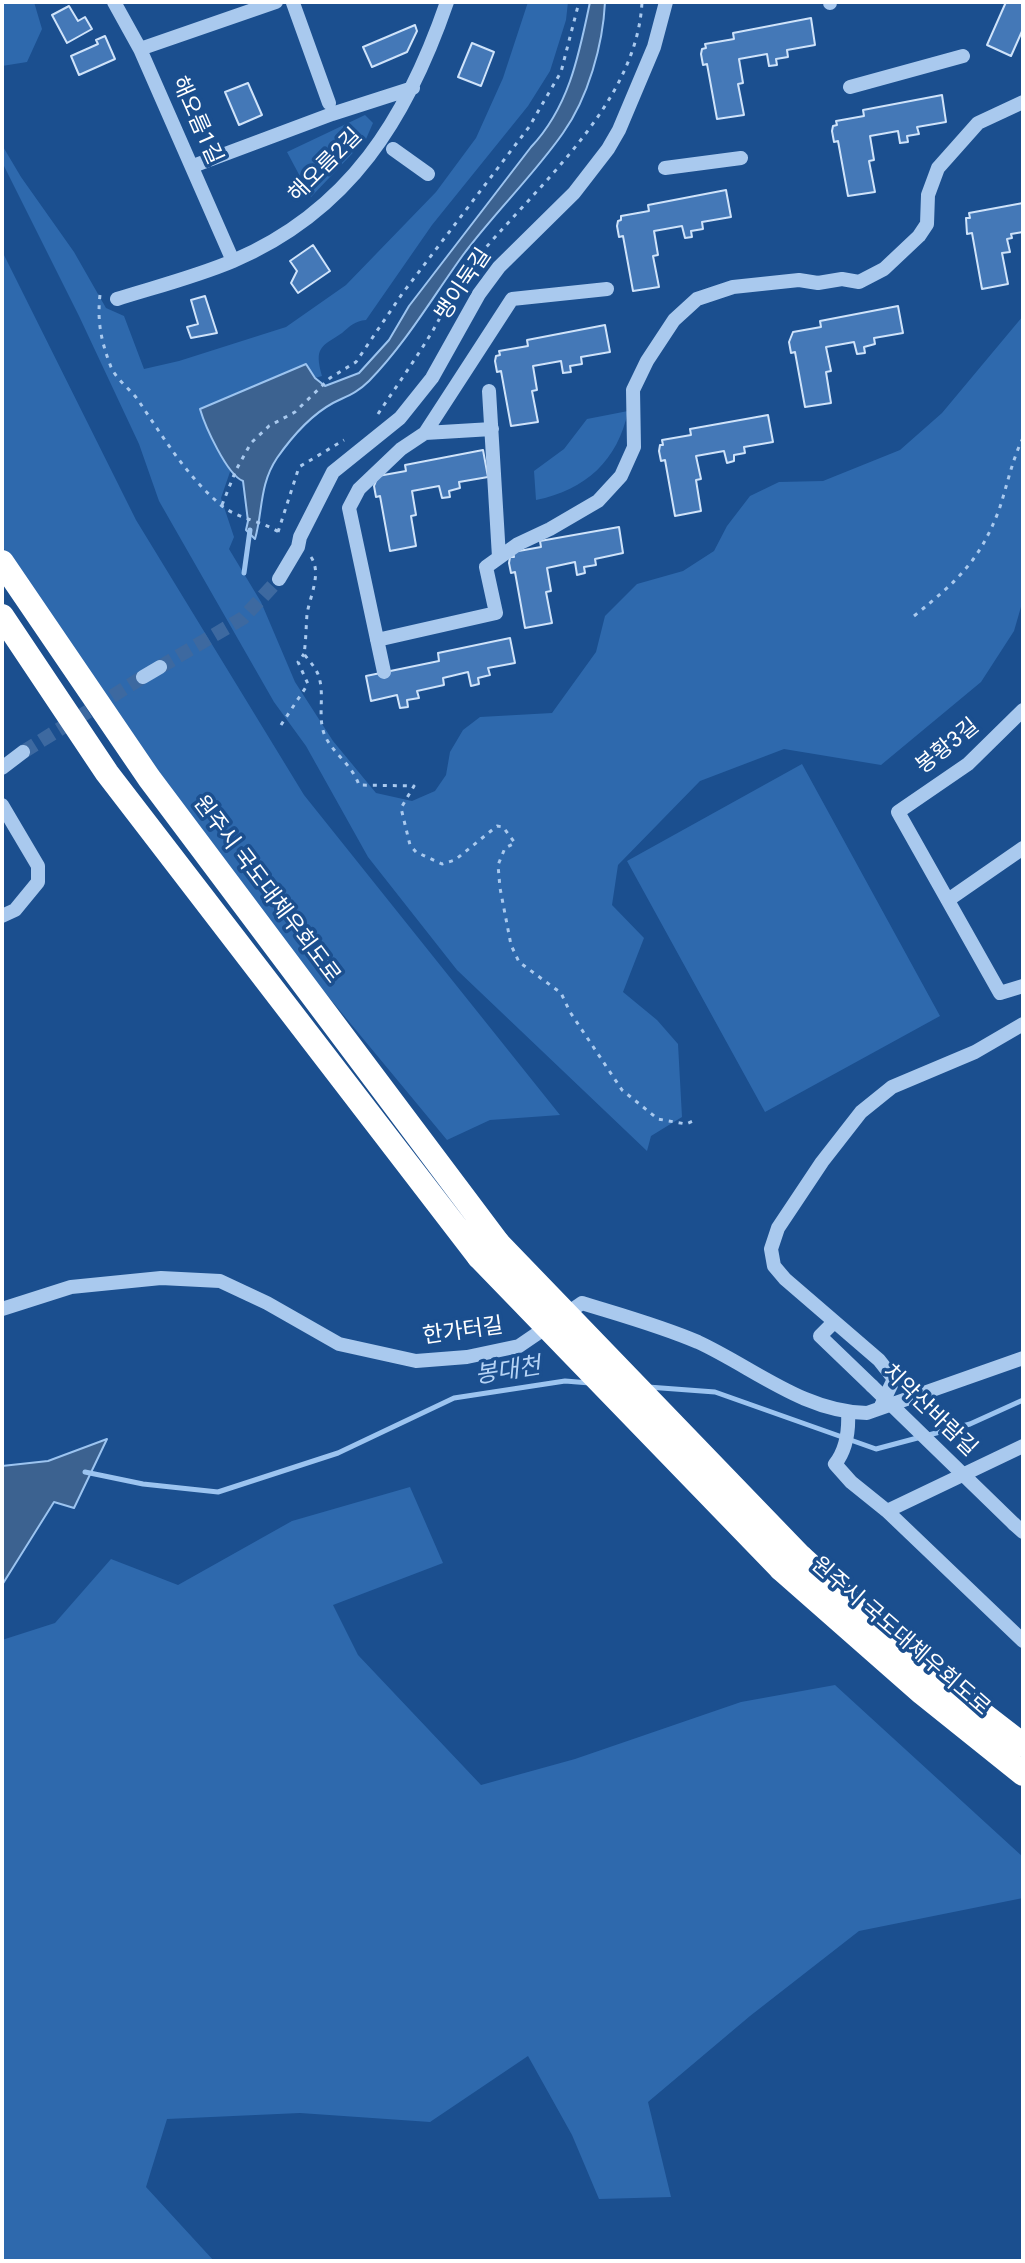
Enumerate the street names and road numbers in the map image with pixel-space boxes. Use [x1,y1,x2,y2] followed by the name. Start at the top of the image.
[165,73,227,169] street label: 해오름1길
[284,124,368,208] street label: 해오름2길
[430,244,498,326] street label: 뱅이둑길
[911,714,985,780] street label: 봉황3길
[187,791,345,989] street label: 원주시 국도대체우회도로
[421,1313,505,1351] street label: 한가터길
[876,1359,982,1463] street label: 치악산바람길
[805,1552,995,1722] street label: 원주시 국도대체우회도로

